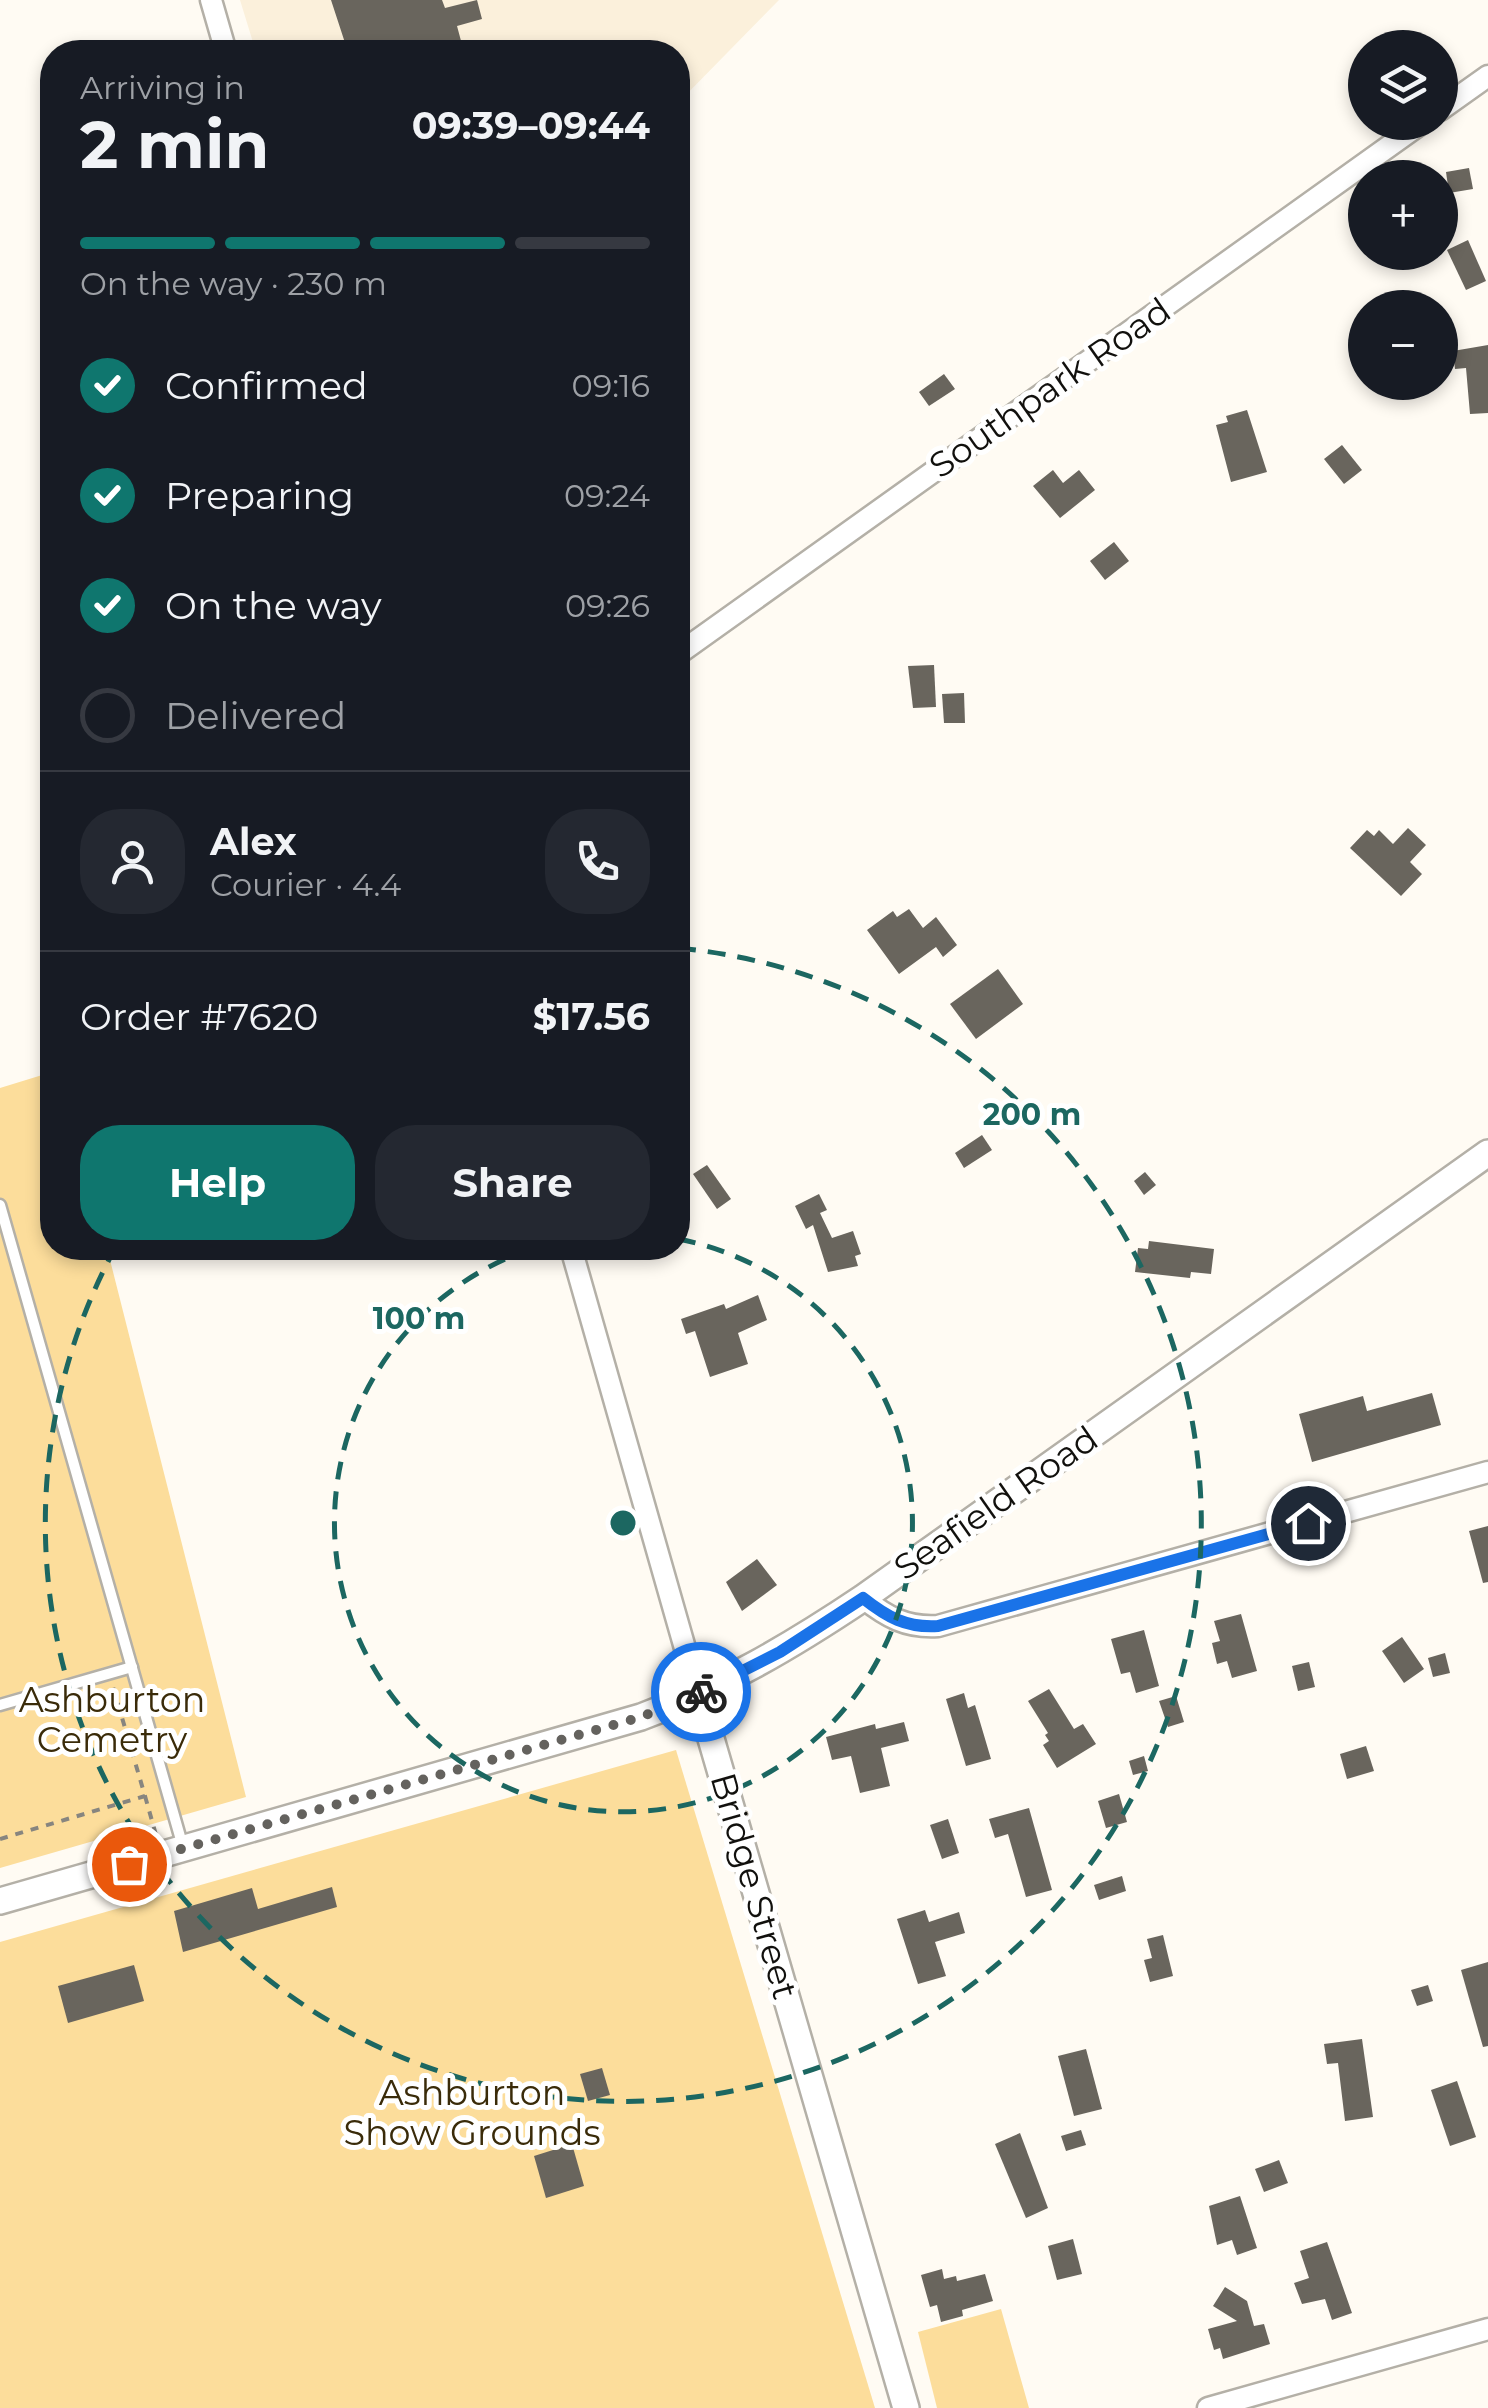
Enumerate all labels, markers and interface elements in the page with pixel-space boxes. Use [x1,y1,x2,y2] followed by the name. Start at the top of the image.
[1348,30,1458,400] map controls
[1348,30,1458,140] button: layers
[80,68,245,107] text: Arriving in
[412,102,650,149] text: 09:39–09:44
[80,105,269,184] text: 2 min
[1348,160,1458,270] button: +
[80,264,387,303] text: On the way · 230 m
[921,288,1179,487] street label: Southpark Road
[1348,290,1458,400] button: −
[80,358,135,413] icon: check
[165,362,368,409] text: Confirmed
[572,366,650,405] text: 09:16
[80,468,135,523] icon: check
[165,472,354,519] text: Preparing
[564,476,650,515] text: 09:24
[80,578,135,633] icon: check
[165,582,382,629] text: On the way
[565,586,650,625] text: 09:26
[165,692,346,739] text: Delivered
[80,809,185,914] button: person
[545,809,650,914] button: phone
[210,818,297,865] text: Alex
[210,865,401,904] text: Courier · 4.4
[80,993,318,1040] text: Order #7620
[533,993,650,1040] text: $17.56
[983,1096,1081,1133] text: 200 m
[80,1125,355,1240] button: Help
[375,1125,650,1240] button: Share
[373,1300,465,1337] text: 100 m
[885,1416,1106,1589] street label: Seafield Road
[1266,1481,1351,1566] pin
[1281,1496,1336,1551] icon: home
[605,1505,641,1541] centre of rings
[651,1642,751,1742] courier
[674,1665,729,1720] icon: bike
[19,1678,205,1761] park label: Ashburton Cemetry
[702,1768,807,2004] street label: Bridge Street
[87,1822,172,1907] pin
[102,1837,157,1892] icon: bag
[343,2071,601,2154] park label: Ashburton Show Grounds

